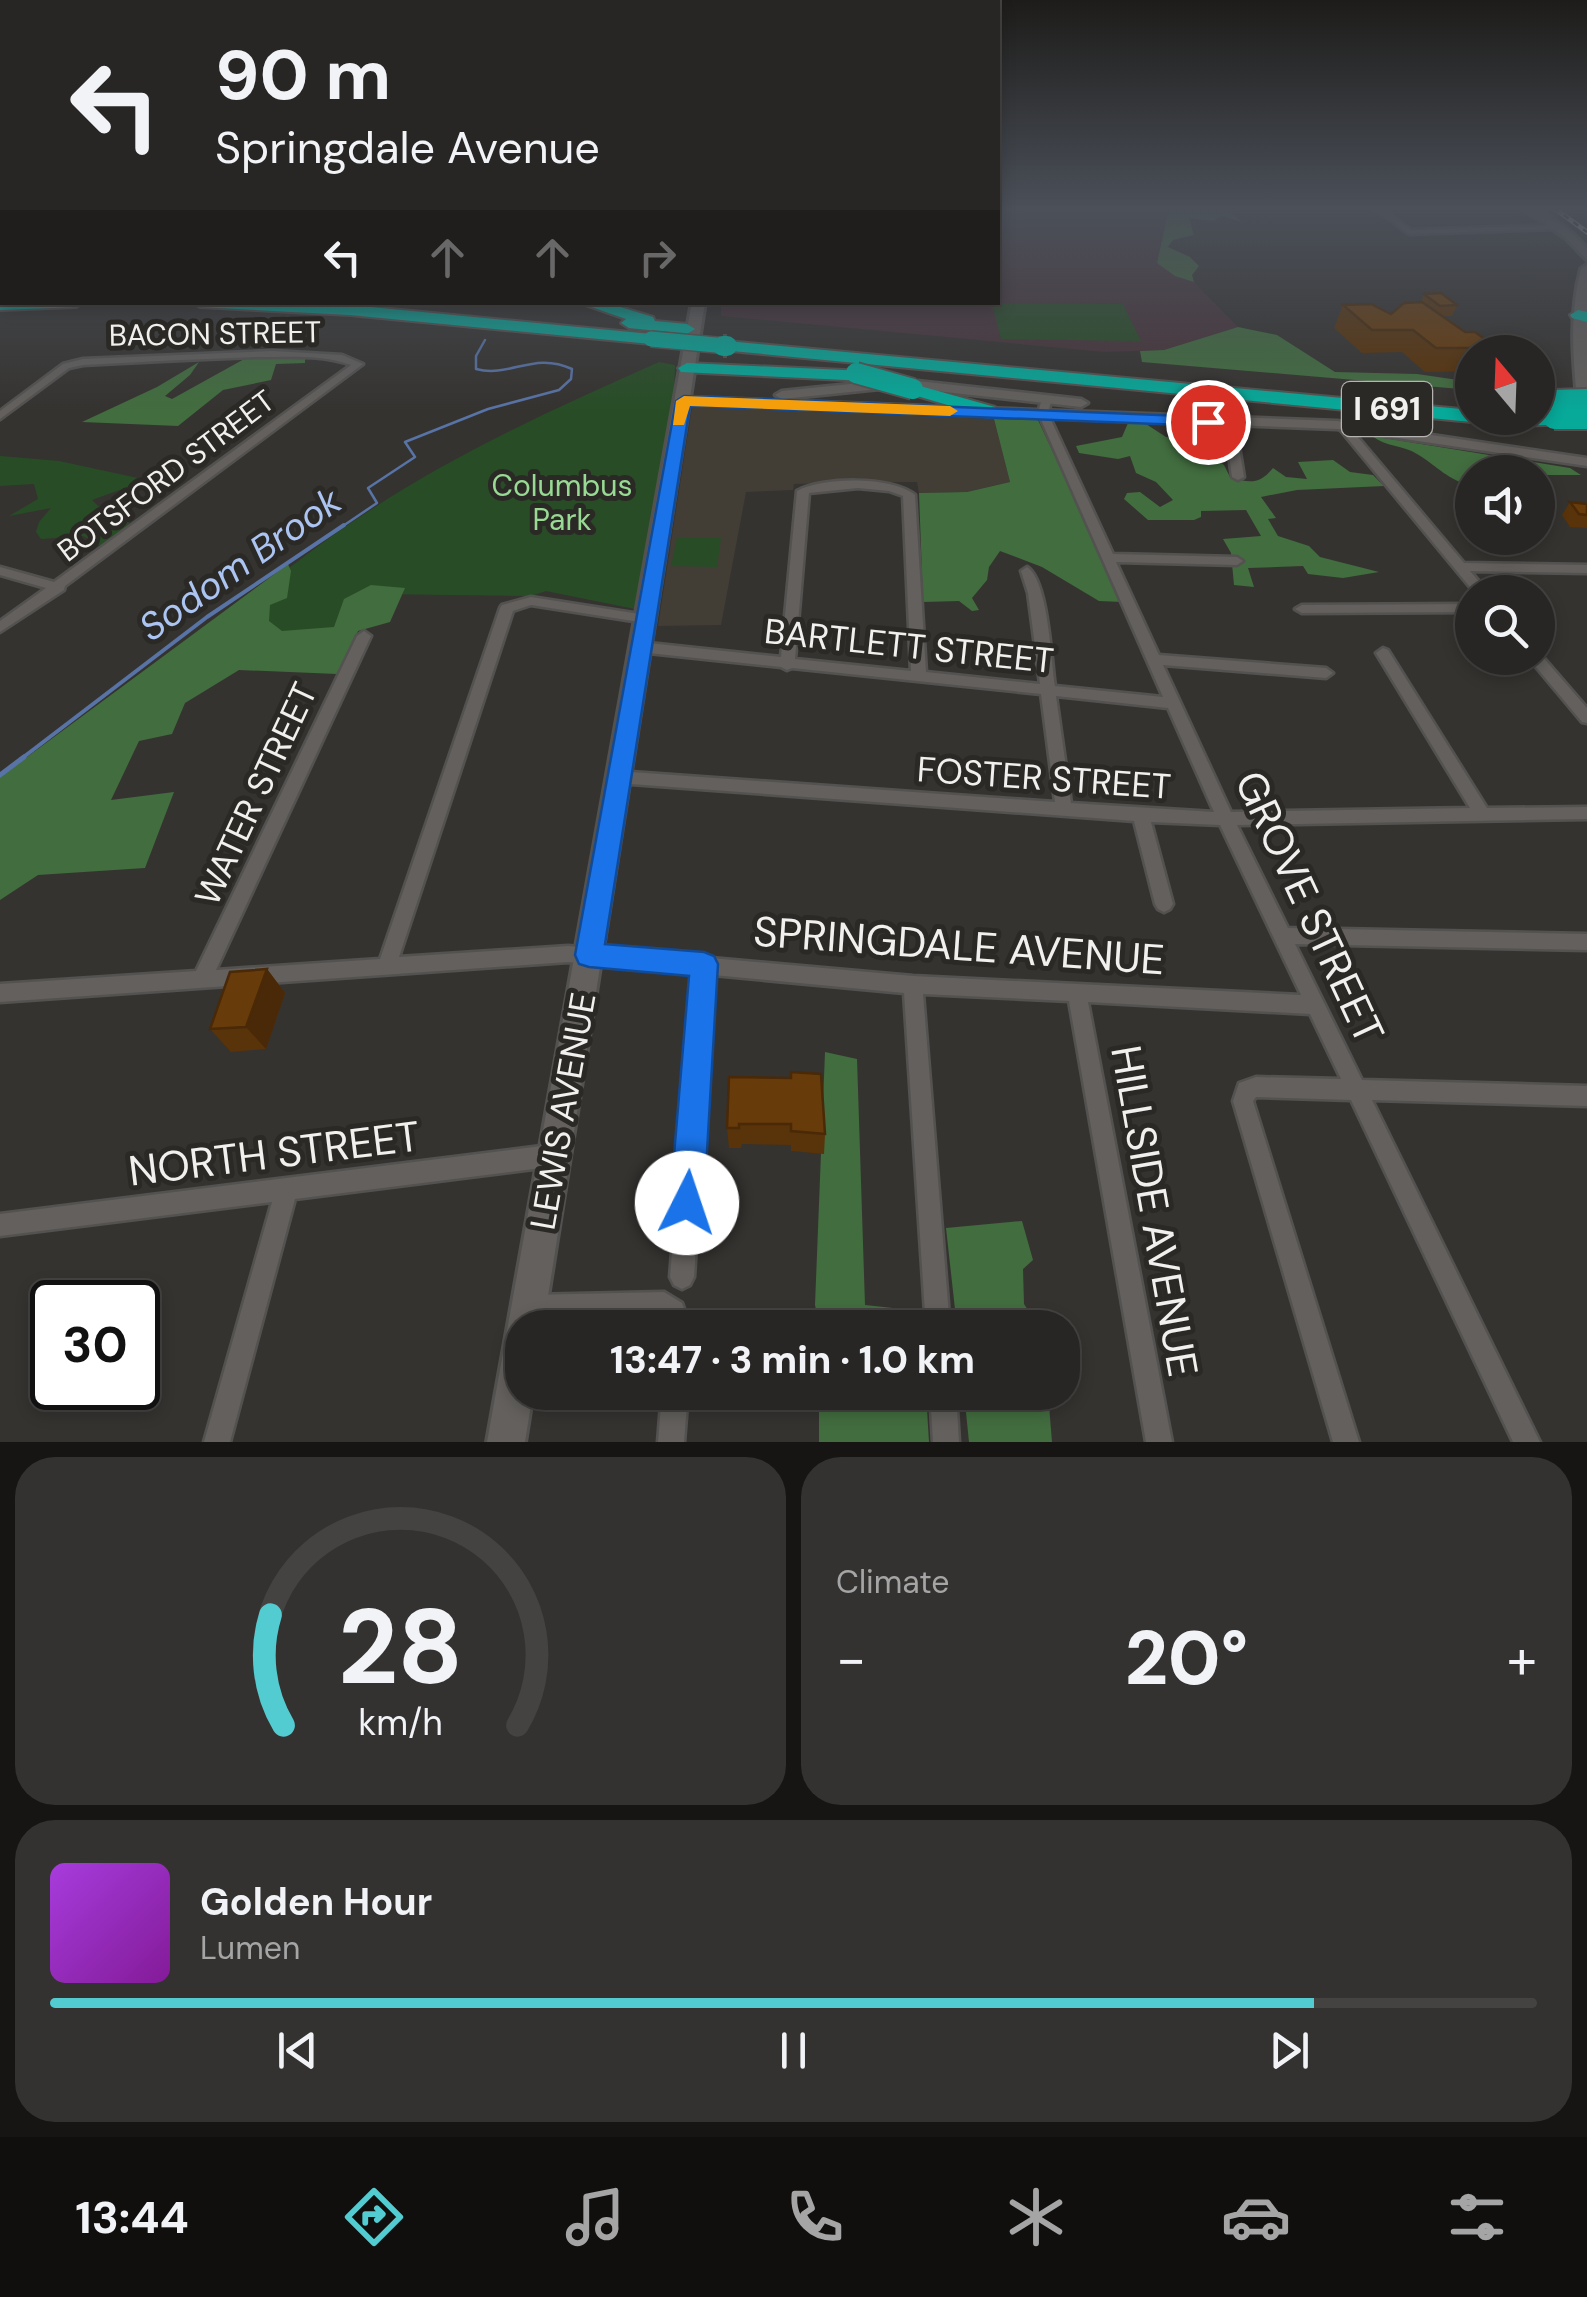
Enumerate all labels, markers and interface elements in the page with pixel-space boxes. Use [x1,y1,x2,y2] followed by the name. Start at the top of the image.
[215,30,391,121] text: 90 m
[50,40,180,170] icon: left
[215,118,600,177] text: Springdale Avenue
[315,230,370,285] icon: left
[420,230,475,285] icon: ahead
[525,230,580,285] icon: ahead
[630,230,685,285] icon: right
[109,312,321,355] street label: BACON STREET
[1455,335,1555,435] north arrow
[1455,335,1555,675] map controls
[1166,380,1251,465] pin
[49,381,282,570] street label: BOTSFORD STREET
[1342,382,1432,436] road number: I 691
[1181,395,1236,450] icon: arrive
[1455,455,1555,555] button: sound
[492,466,632,539] park label: Columbus Park
[129,475,352,652] water label: Sodom Brook
[1455,575,1555,675] button: search
[762,608,1056,684] street label: BARTLETT STREET
[184,675,328,913] street label: WATER STREET
[916,746,1172,810] street label: FOSTER STREET
[1222,762,1397,1052] street label: GROVE STREET
[752,904,1166,987] street label: SPRINGDALE AVENUE
[520,989,606,1233] street label: LEWIS AVENUE
[1098,1041,1211,1381] street label: HILLSIDE AVENUE
[125,1108,423,1199] street label: NORTH STREET
[635,1151,739,1255] position arrow
[30,1280,160,1410] speed limit sign: 30
[610,1335,975,1385] text: 13:47 · 3 min · 1.0 km
[836,1561,950,1603] text: Climate
[338,1580,463,1715] text: 28
[1125,1610,1248,1707] text: 20°
[836,1623,866,1695] text: −
[1507,1623,1537,1695] text: +
[358,1700,443,1746] text: km/h
[200,1877,432,1927] text: Golden Hour
[200,1927,300,1969] text: Lumen
[270,2023,325,2078] icon: previous
[766,2023,821,2078] icon: pause
[1262,2023,1317,2078] icon: next
[339,2182,409,2252] icon: directions
[560,2182,630,2252] icon: music
[780,2182,850,2252] icon: phone
[1001,2182,1071,2252] icon: climate
[1221,2182,1291,2252] icon: car
[1442,2182,1512,2252] icon: filters
[75,2188,189,2247] text: 13:44

